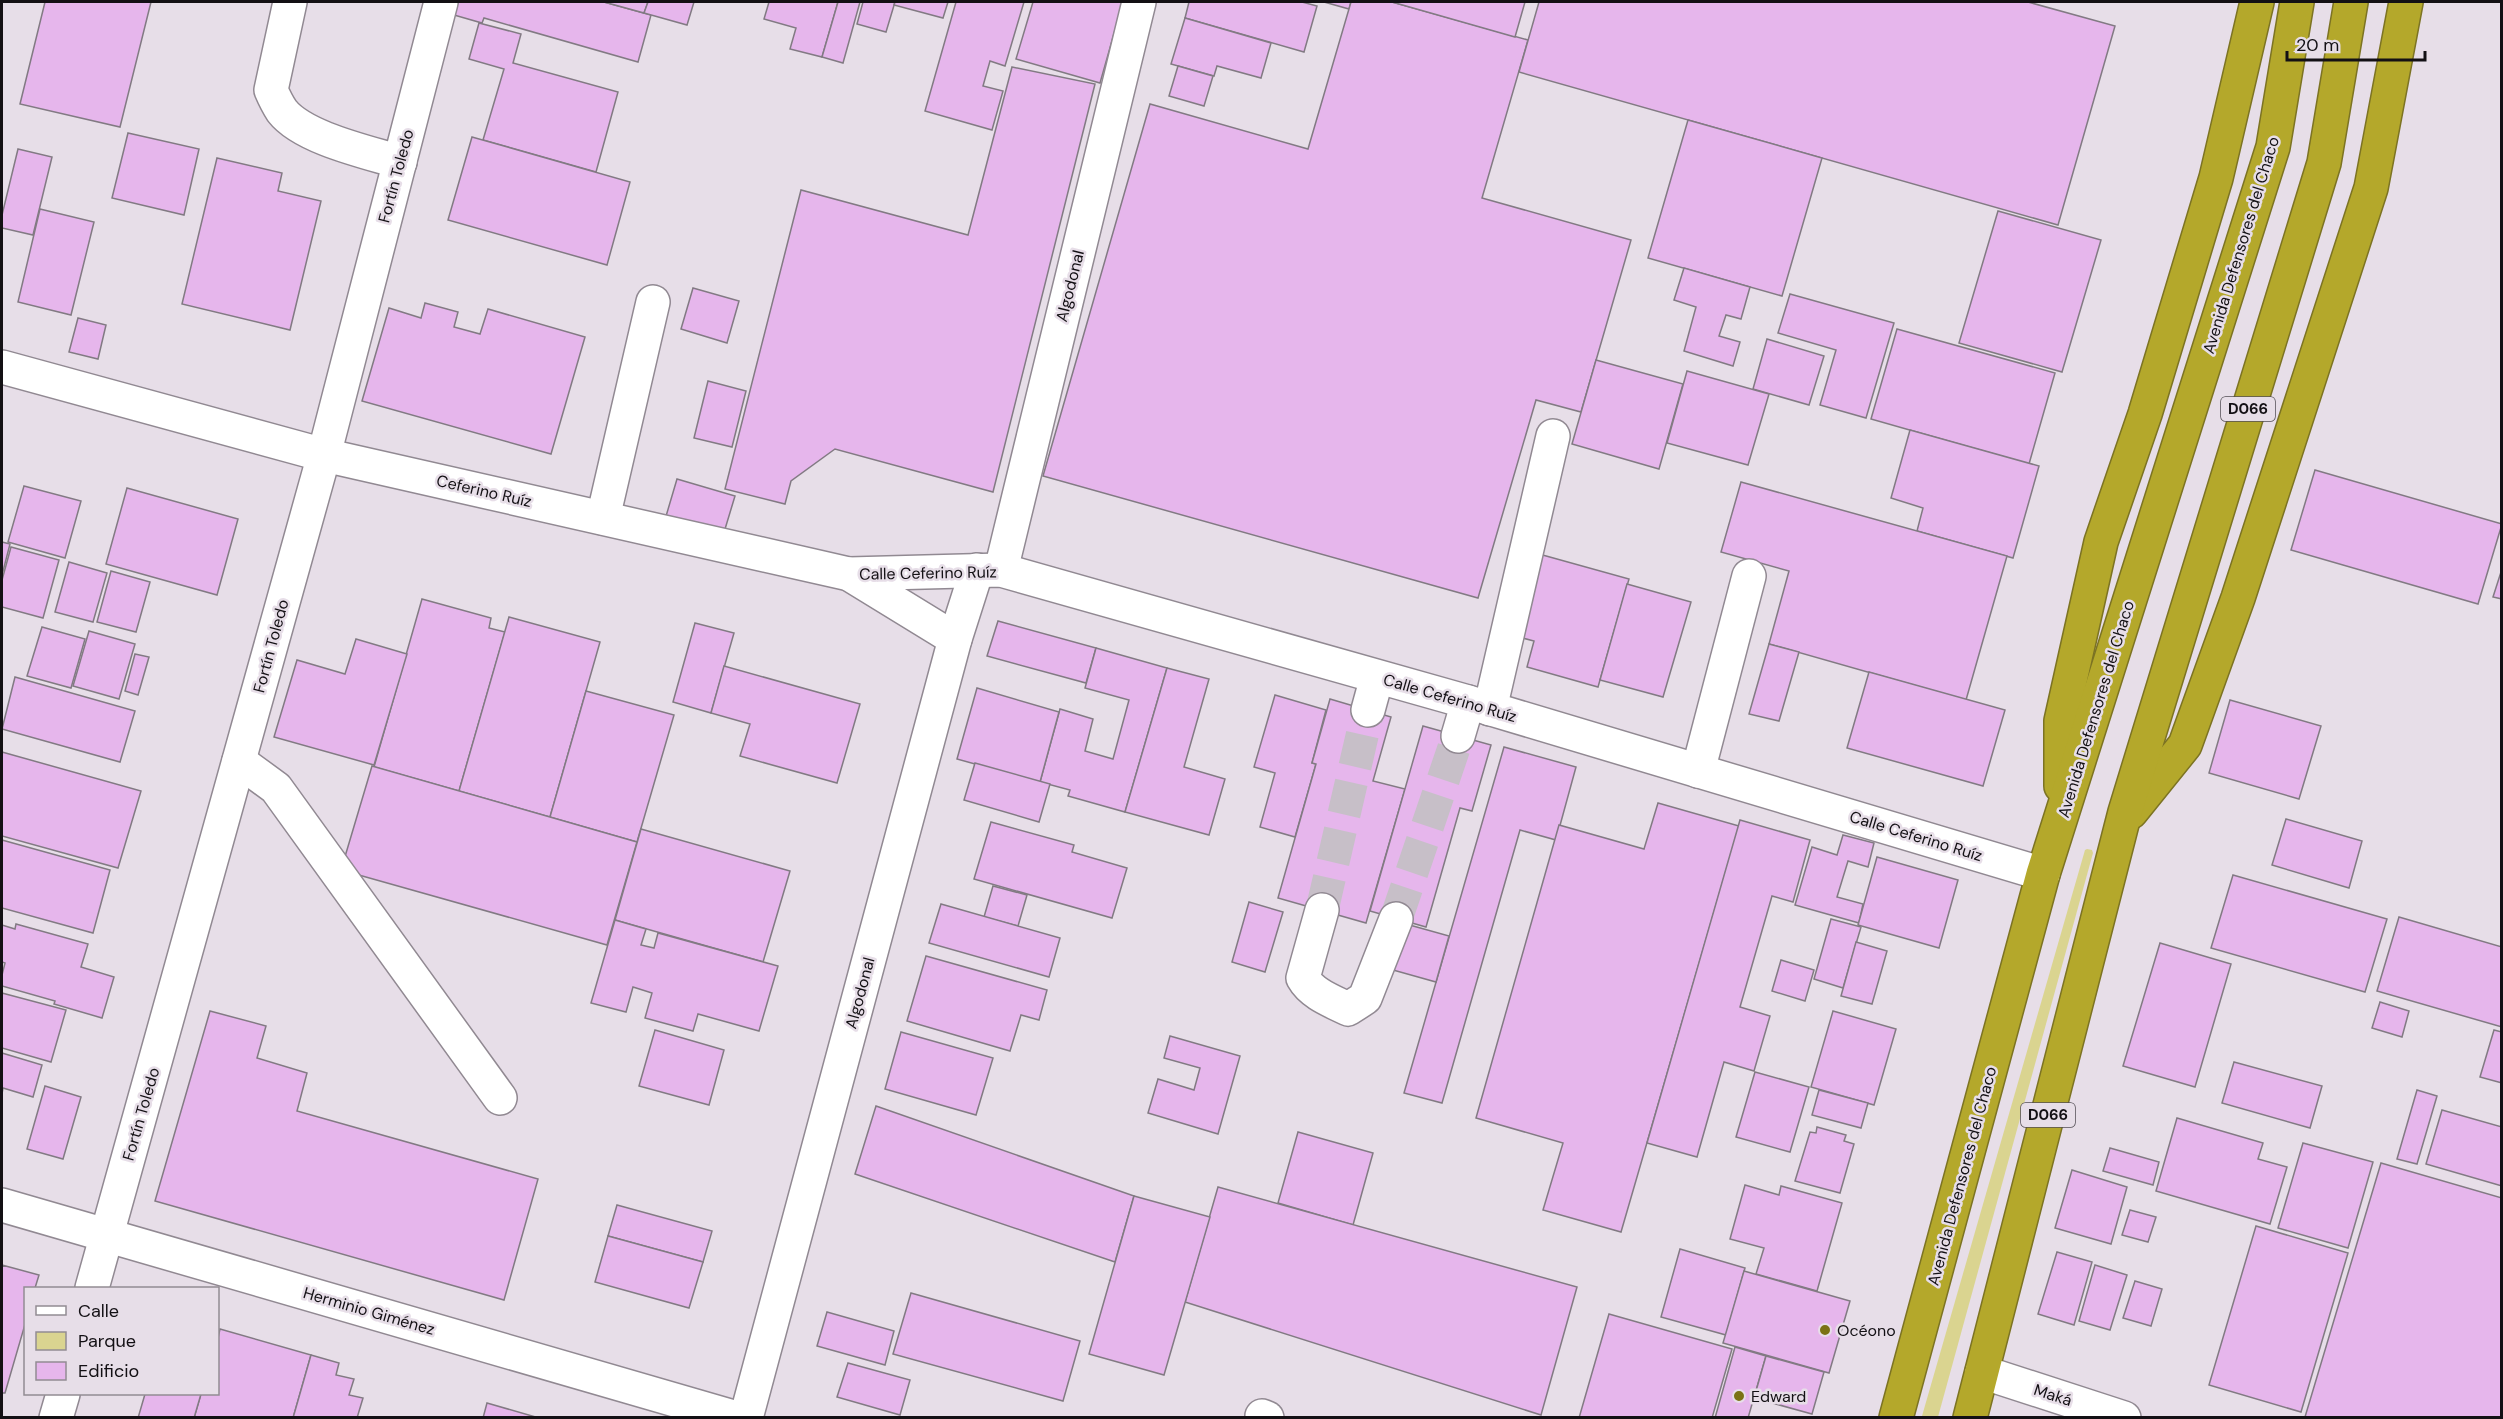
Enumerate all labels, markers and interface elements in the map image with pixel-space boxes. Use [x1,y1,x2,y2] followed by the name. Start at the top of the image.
[2287,24,2425,62] scale bar
[2296,33,2339,57] text: 20 m
[373,127,419,225] street label: Fortín Toledo
[2198,134,2284,356] street label: Avenida Defensores del Chaco
[1051,248,1089,324] street label: Algodonal
[2221,397,2275,421] road number: D066
[434,470,534,512] street label: Ceferino Ruíz
[859,561,997,585] street label: Calle Ceferino Ruíz
[248,597,294,695] street label: Fortín Toledo
[2053,598,2139,820] street label: Avenida Defensores del Chaco
[1381,669,1519,727] street label: Calle Ceferino Ruíz
[1847,806,1985,866] street label: Calle Ceferino Ruíz
[840,955,880,1031] street label: Algodonal
[1923,1064,2001,1288] street label: Avenida Defensores del Chaco
[118,1065,164,1163] street label: Fortín Toledo
[2021,1103,2075,1127] road number: D066
[301,1282,437,1340] street label: Herminio Giménez
[24,1287,219,1395] legend
[78,1299,119,1323] text: Calle
[1837,1320,1896,1341] place label: Océono
[1818,1323,1832,1337] marker: Océono
[78,1329,136,1353] text: Parque
[78,1359,139,1383] text: Edificio
[2031,1379,2075,1411] street label: Maká
[1751,1386,1806,1407] place label: Edward
[1732,1389,1746,1403] marker: Edward

